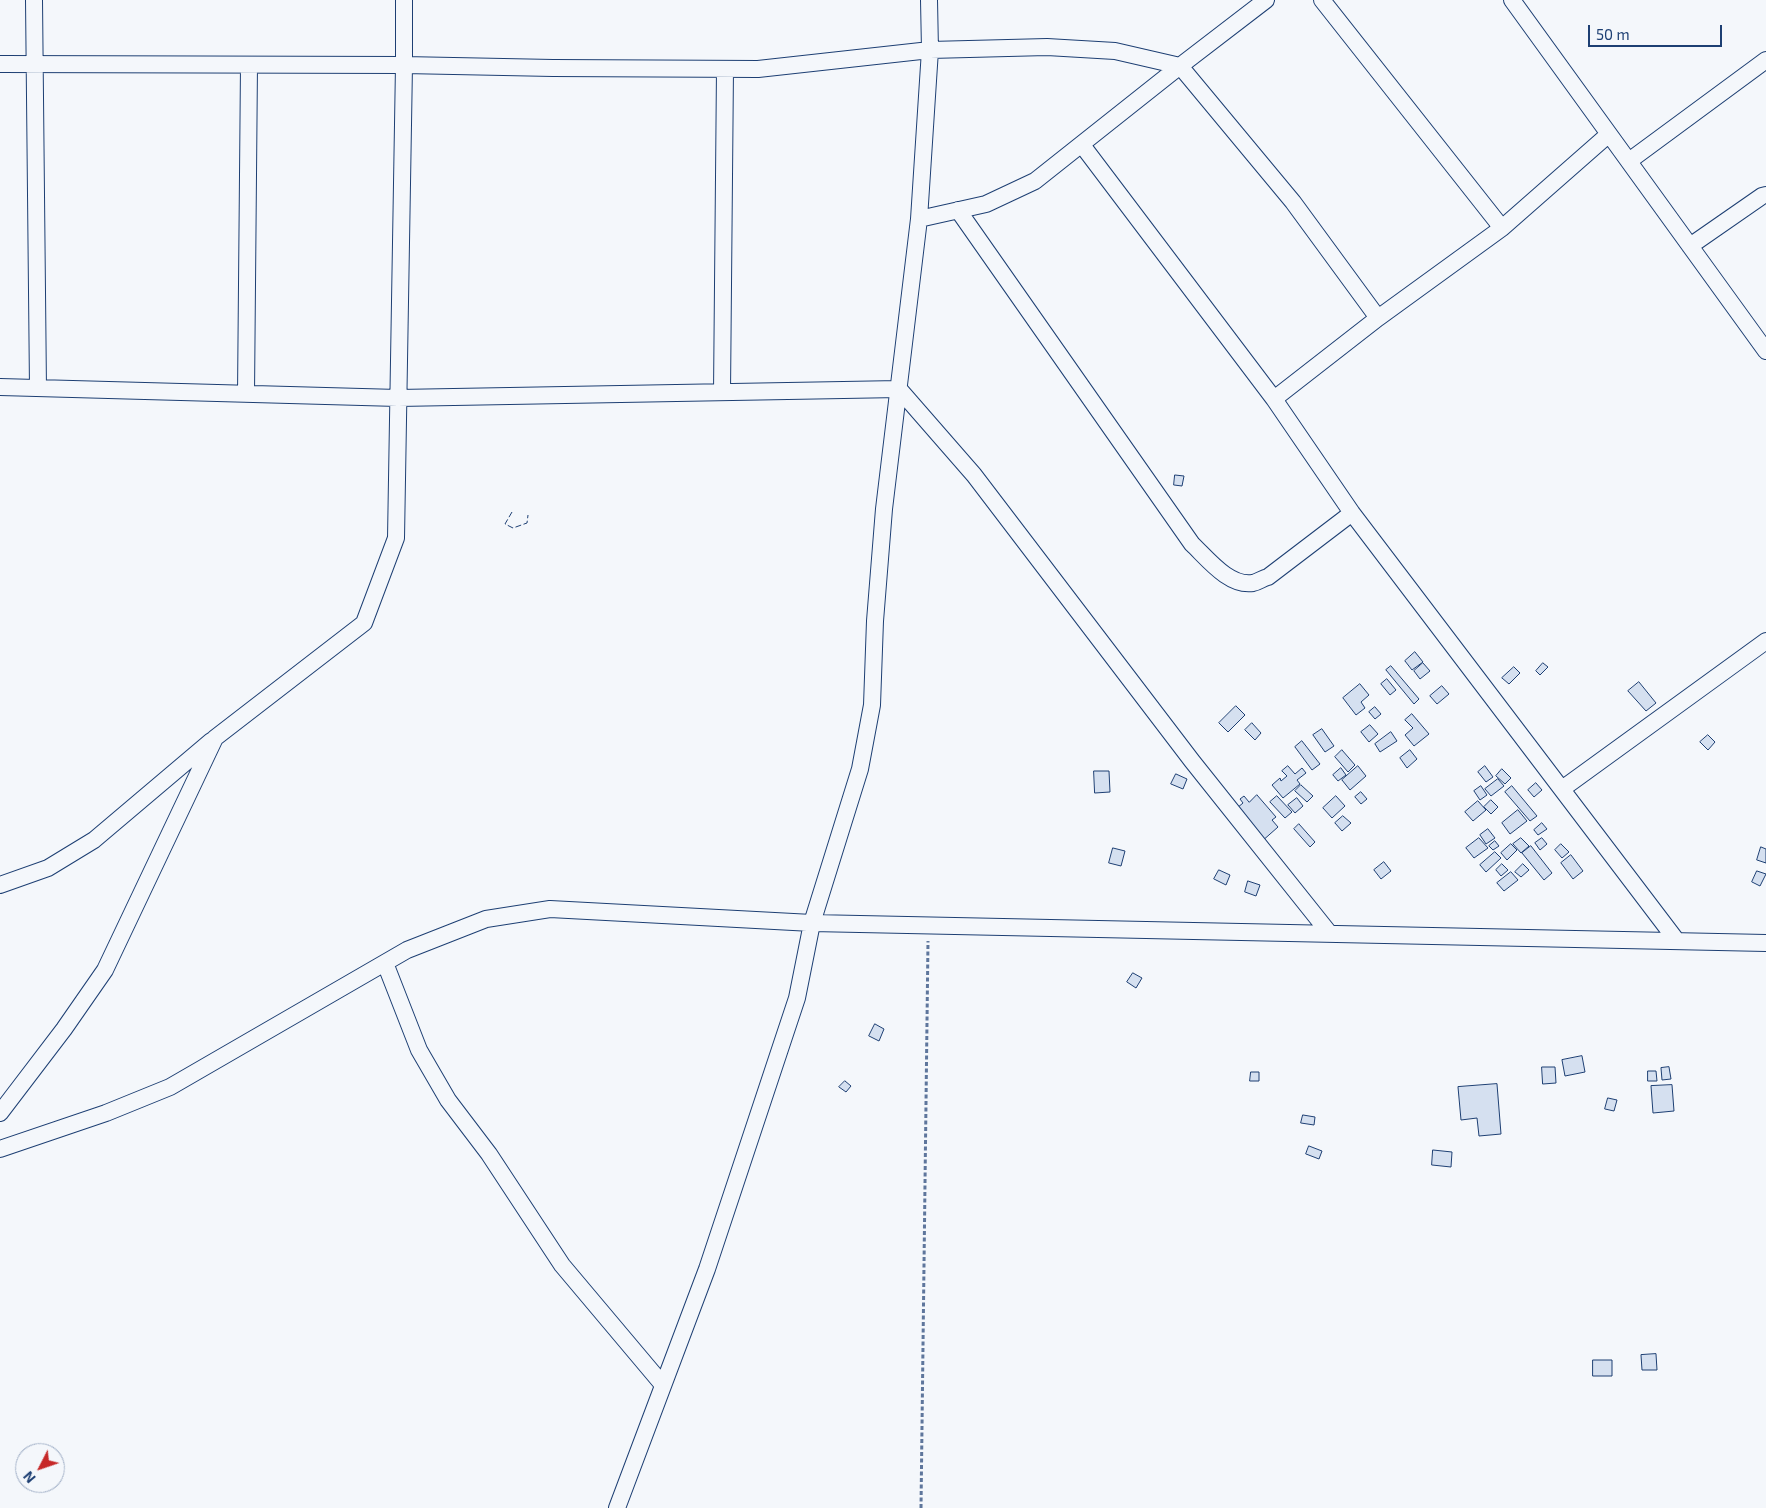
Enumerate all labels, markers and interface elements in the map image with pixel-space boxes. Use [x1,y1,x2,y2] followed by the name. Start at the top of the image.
[1591,15,1725,47] scale bar
[1596,25,1630,43] text: 50 m
[15,1443,65,1493] north arrow
[19,1468,39,1487] text: N

